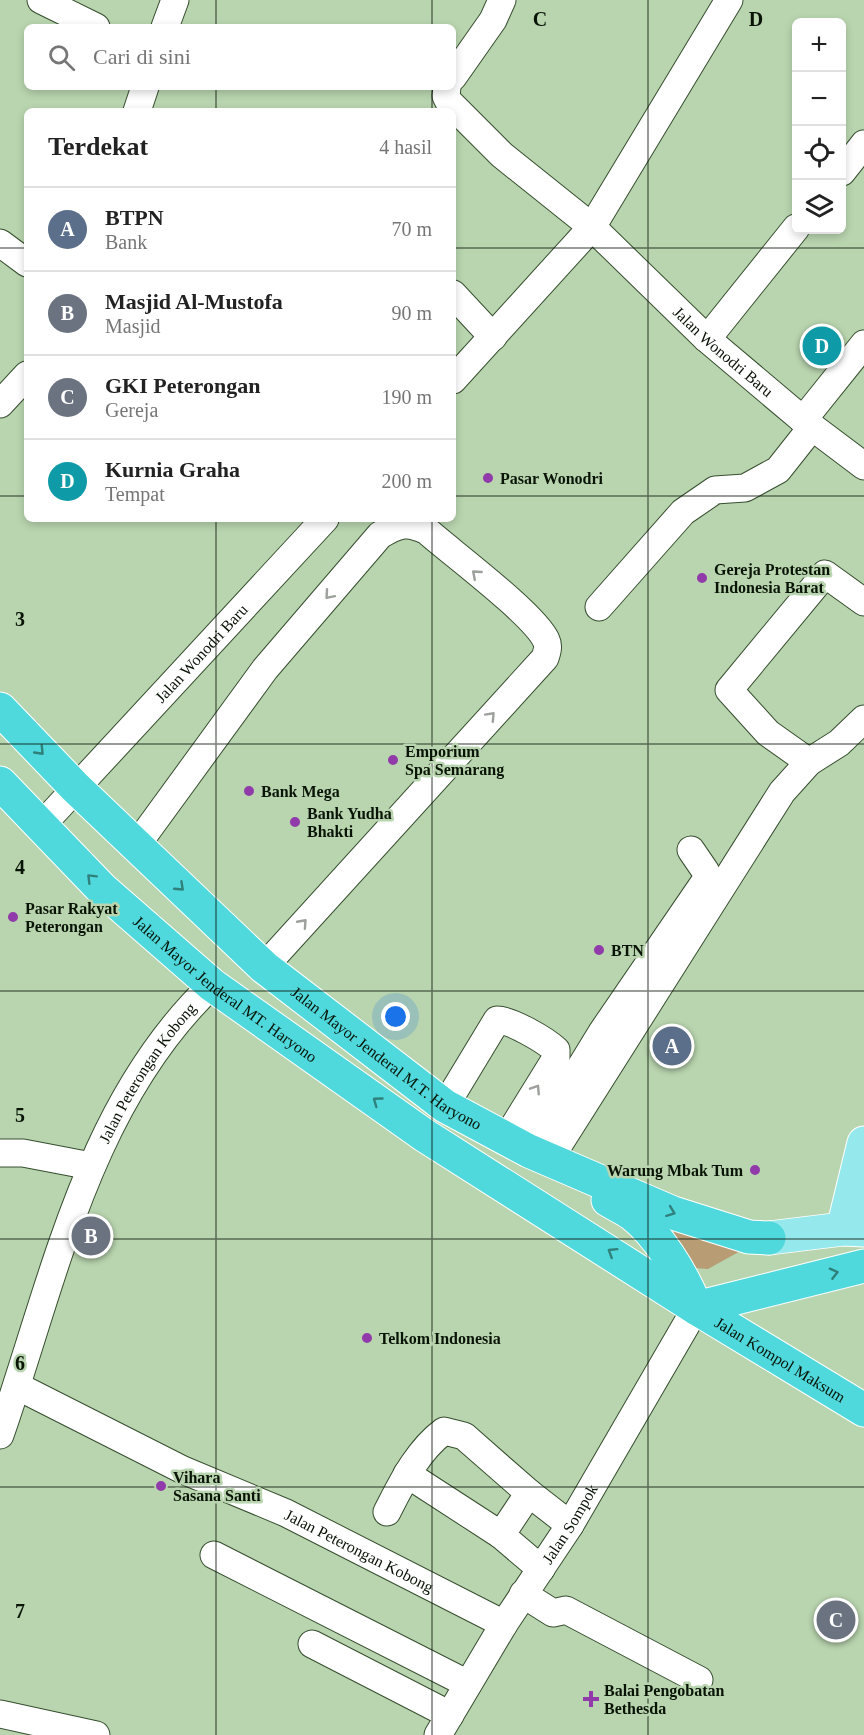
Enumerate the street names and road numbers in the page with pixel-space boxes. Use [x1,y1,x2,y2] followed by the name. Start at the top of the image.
[670,303,777,400] street label: Jalan Wonodri Baru
[151,601,250,706] street label: Jalan Wonodri Baru
[130,912,320,1065] street label: Jalan Mayor Jenderal MT. Haryono
[288,983,485,1133] street label: Jalan Mayor Jenderal M.T. Haryono
[95,999,200,1146] street label: Jalan Peterongan Kobong
[712,1313,849,1406] street label: Jalan Kompol Maksum
[538,1481,600,1567] street label: Jalan Sompok
[282,1505,437,1596] street label: Jalan Peterongan Kobong

